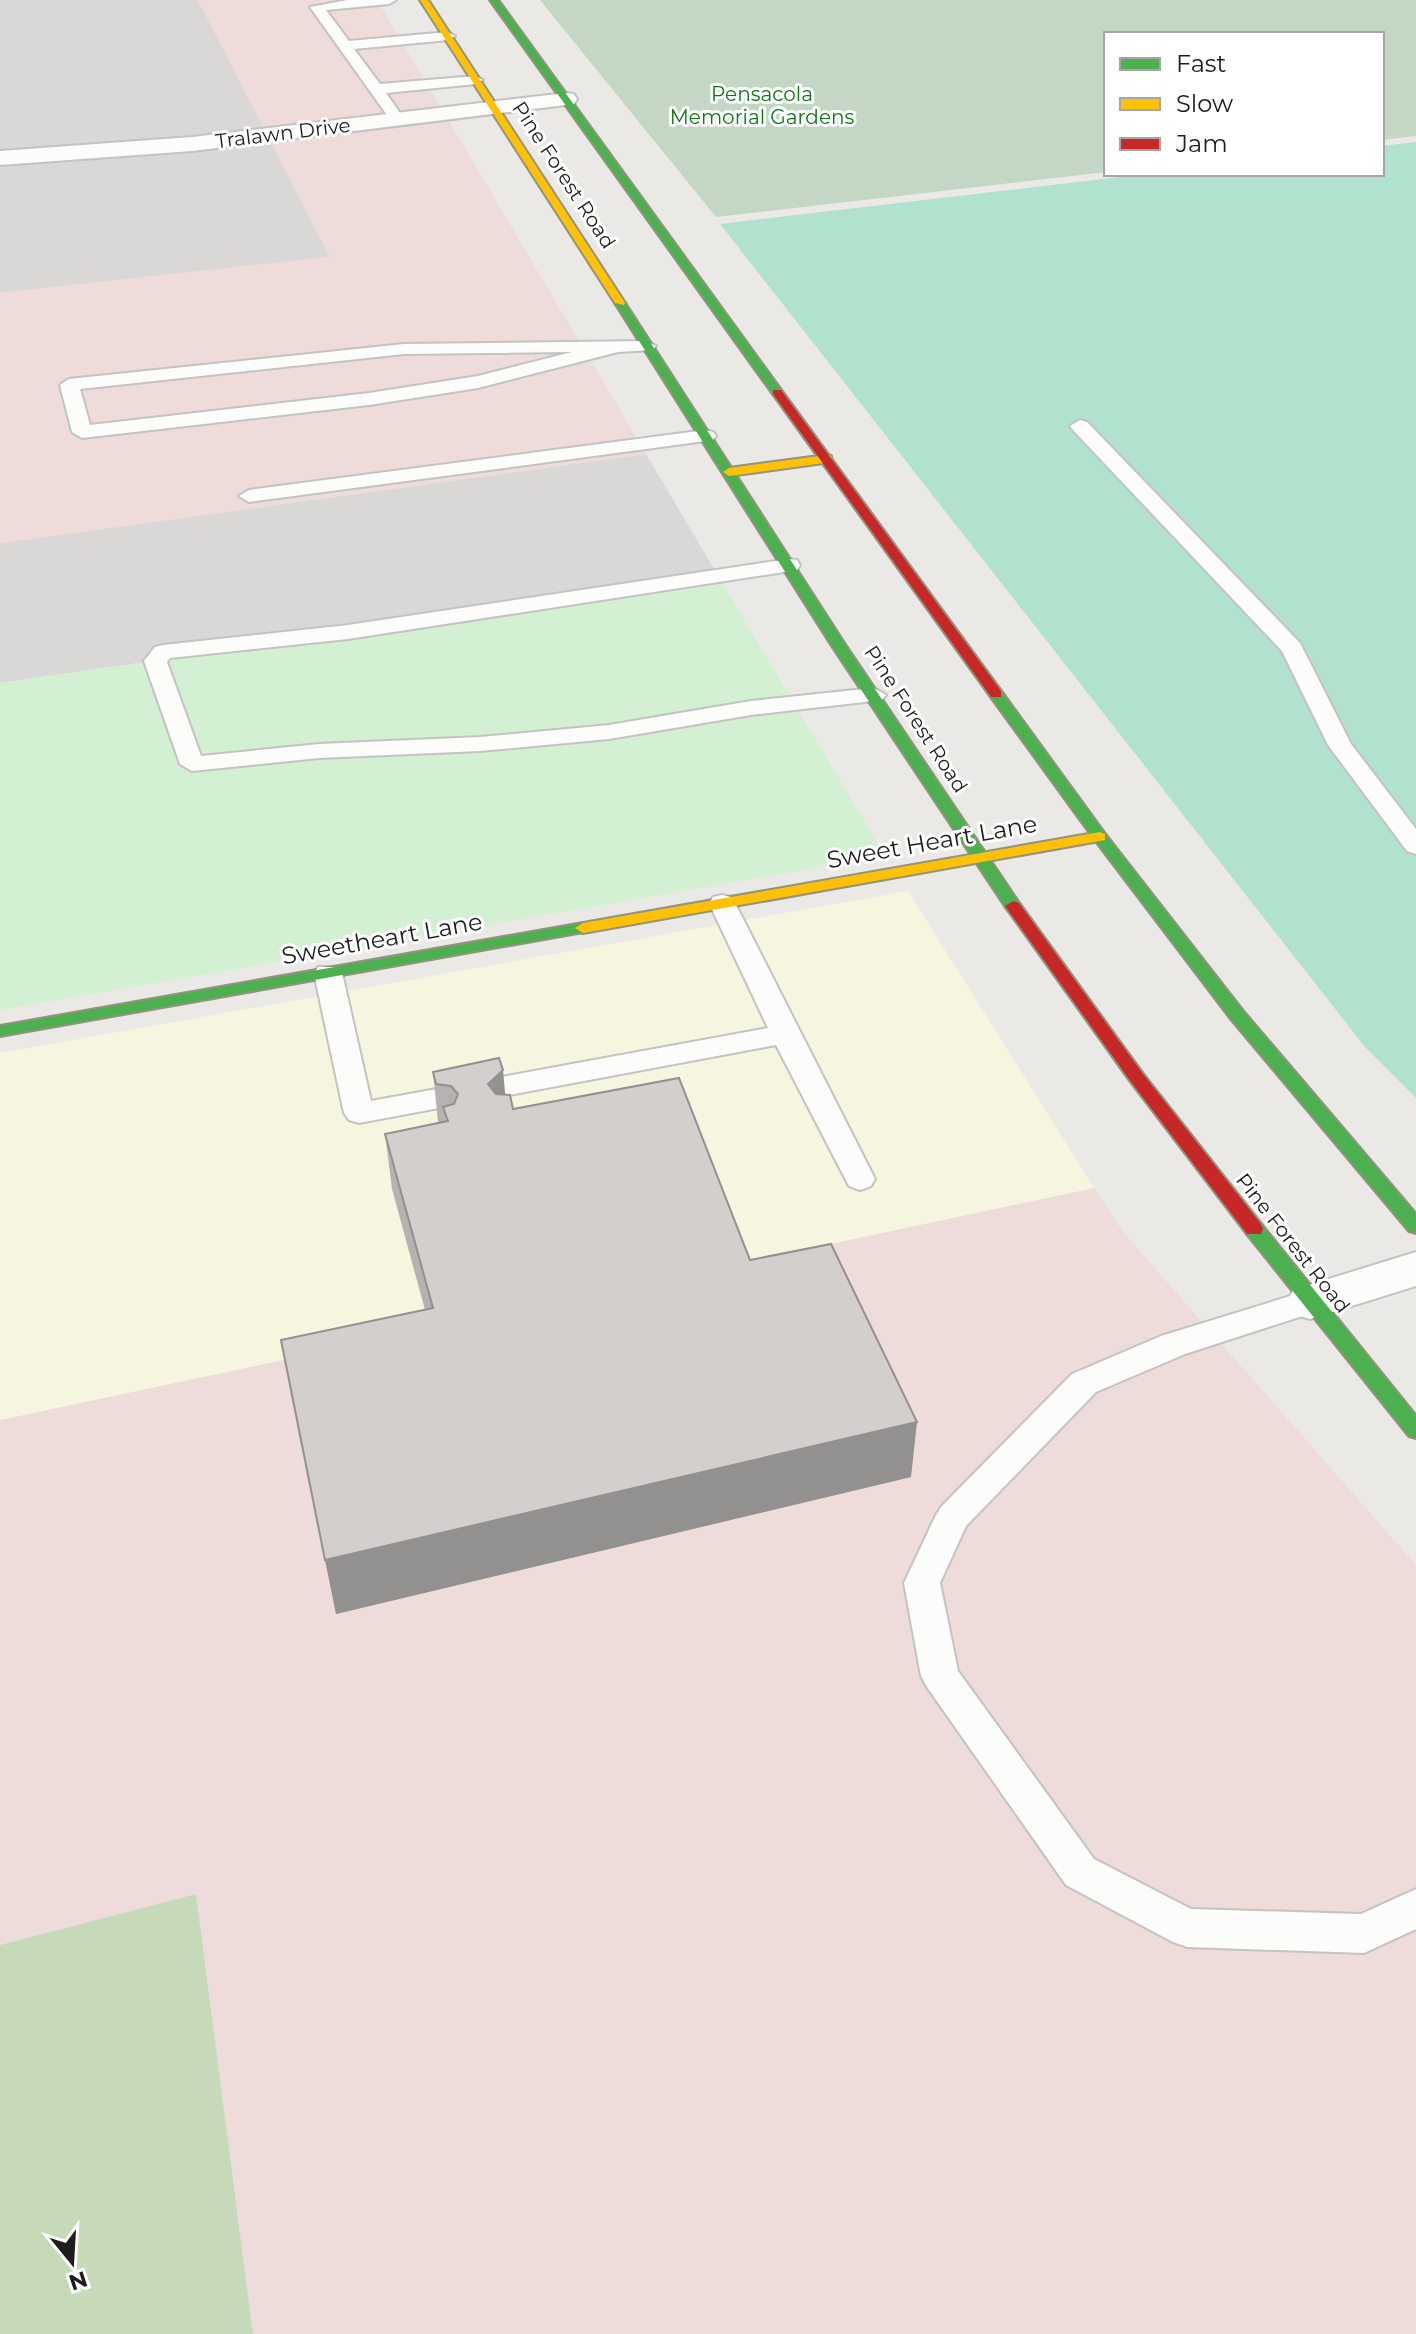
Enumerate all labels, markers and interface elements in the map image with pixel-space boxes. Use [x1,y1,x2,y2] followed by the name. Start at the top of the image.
[1104,32,1384,176] legend
[1176,49,1227,78] text: Fast
[670,82,855,129] park label: Pensacola Memorial Gardens
[1176,89,1233,118] text: Slow
[507,97,621,253] street label: Pine Forest Road
[214,113,352,153] street label: Tralawn Drive
[1175,129,1228,158] text: Jam
[859,641,973,797] street label: Pine Forest Road
[824,809,1039,874] street label: Sweet Heart Lane
[279,907,485,970] street label: Sweetheart Lane
[1231,1168,1355,1318] street label: Pine Forest Road
[32,2222,112,2302] north arrow
[65,2265,91,2296] text: N

